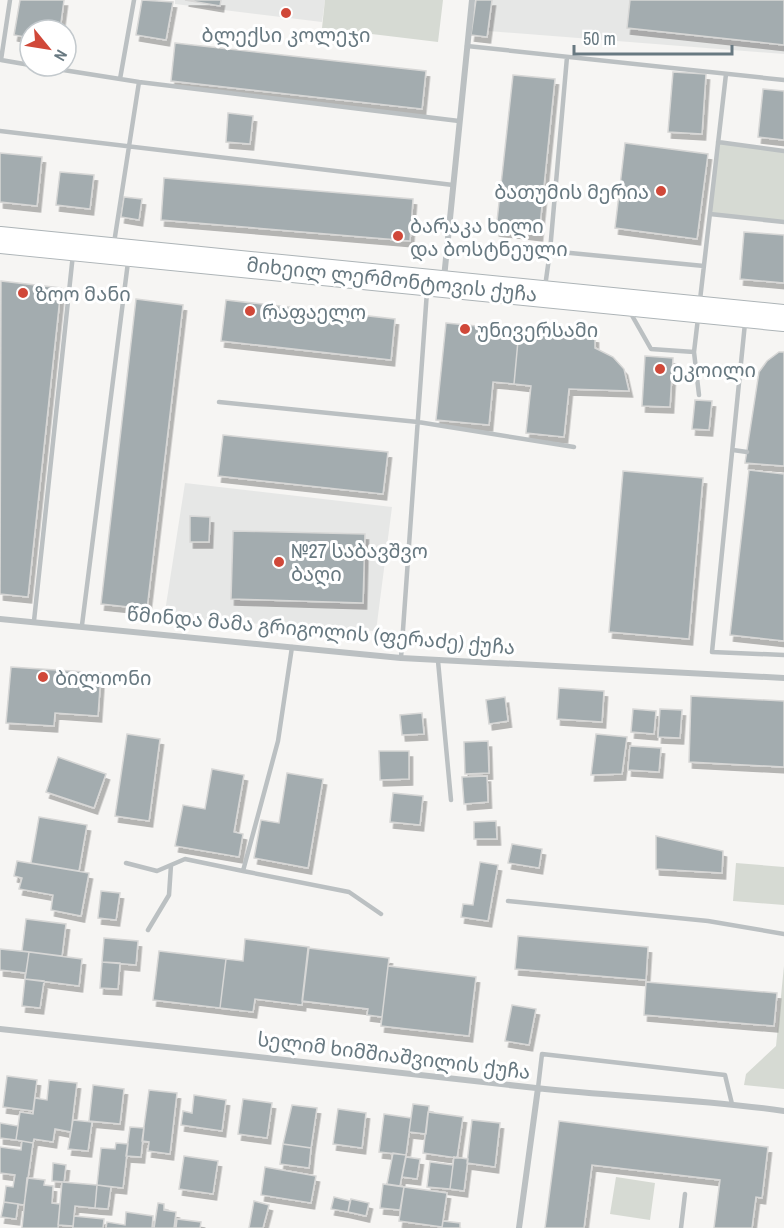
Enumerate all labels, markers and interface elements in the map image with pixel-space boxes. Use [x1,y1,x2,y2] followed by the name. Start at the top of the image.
[279,6,293,20] marker: ბლექსი კოლეჯი
[18,18,78,78] north arrow
[574,18,732,56] scale bar
[202,21,370,48] place label: ბლექსი კოლეჯი
[583,26,616,51] text: 50 m
[49,46,73,65] text: N
[494,178,649,205] place label: ბათუმის მერია
[654,184,668,198] marker: ბათუმის მერია
[410,212,568,262] place label: ბარაკა ხილი და ბოსტნეული
[391,229,405,243] marker: ბარაკა ხილი და ბოსტნეული
[245,250,539,308] street label: მიხეილ ლერმონტოვის ქუჩა
[35,280,131,307] place label: ზოო მანი
[16,286,30,300] marker: ზოო მანი
[262,298,366,325] place label: რაფაელო
[243,304,257,318] marker: რაფაელო
[477,316,598,343] place label: უნივერსამი
[458,322,472,336] marker: უნივერსამი
[672,356,756,383] place label: ეკოილი
[653,362,667,376] marker: ეკოილი
[291,537,428,587] place label: №27 საბავშვო ბაღი
[272,555,286,569] marker: №27 საბავშვო ბაღი
[126,600,516,660] street label: წმინდა მამა გრიგოლის (ფერაძე) ქუჩა
[55,664,152,691] place label: ბილიონი
[36,670,50,684] marker: ბილიონი
[256,1025,532,1085] street label: სელიმ ხიმშიაშვილის ქუჩა

